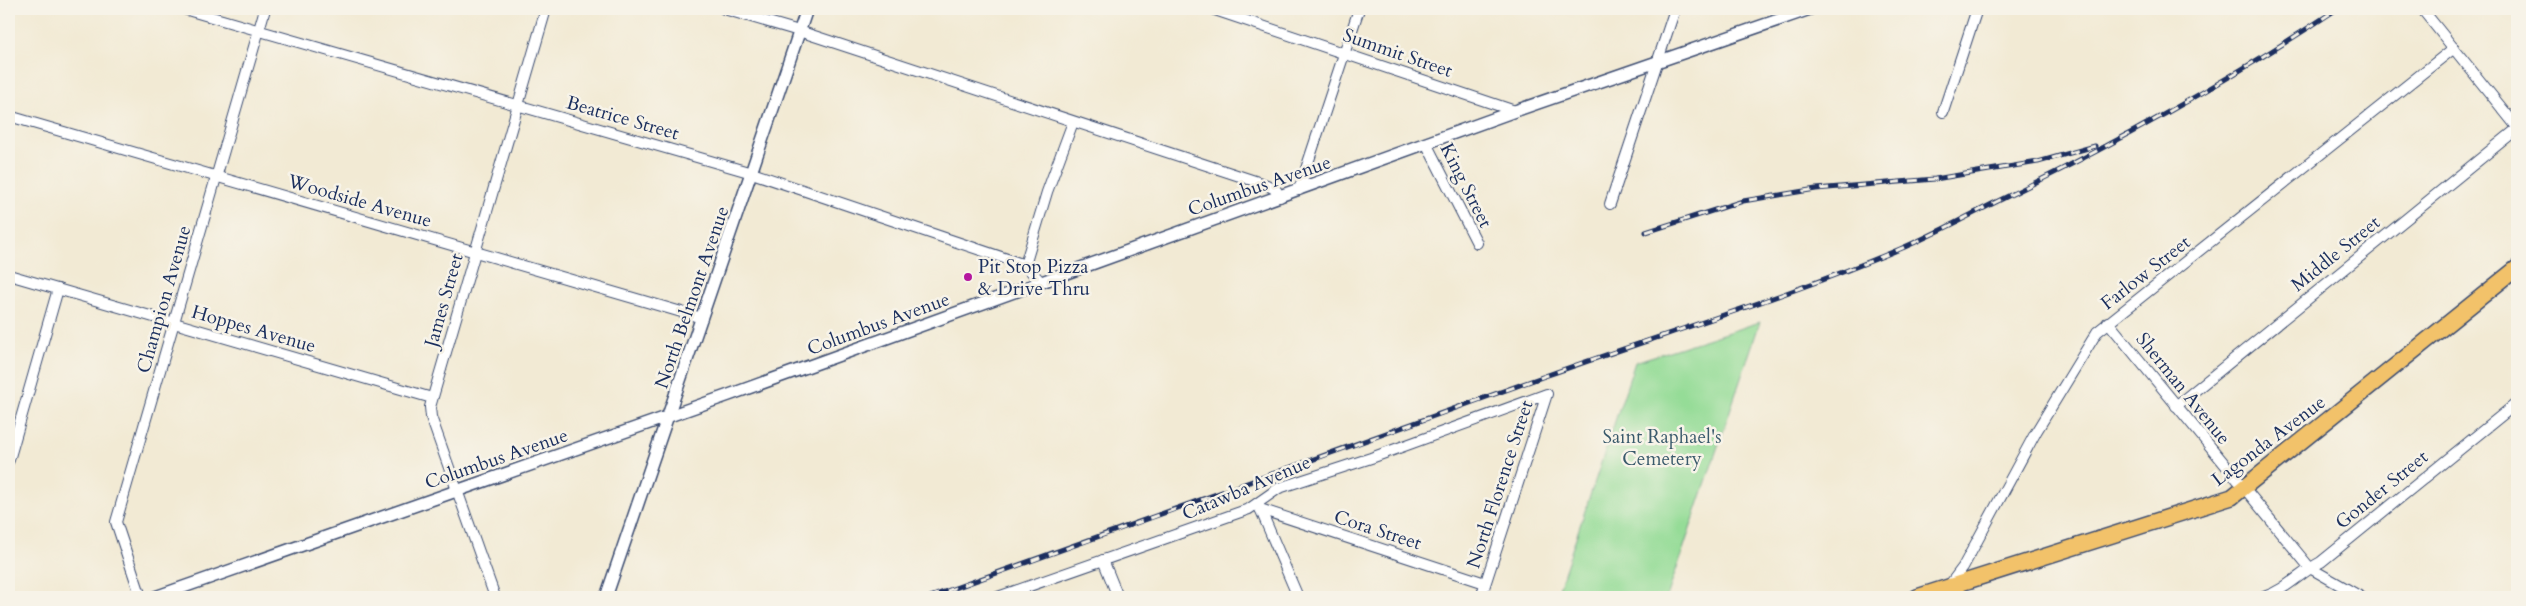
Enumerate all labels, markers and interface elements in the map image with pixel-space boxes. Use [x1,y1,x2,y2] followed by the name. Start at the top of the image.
[1339,22,1456,84] street label: Summit Street
[563,89,682,146] street label: Beatrice Street
[1434,139,1499,232] street label: King Street
[1184,149,1334,223] street label: Columbus Avenue
[284,168,435,234] street label: Woodside Avenue
[649,203,735,392] street label: North Belmont Avenue
[2286,210,2386,298] street label: Middle Street
[130,222,197,376] street label: Champion Avenue
[2095,230,2196,316] street label: Farlow Street
[417,250,470,353] street label: James Street
[978,254,1090,302] place label: Pit Stop Pizza & Drive Thru
[962,271,974,283] marker: Pit Stop Pizza & Drive Thru
[803,286,953,362] street label: Columbus Avenue
[189,299,319,359] street label: Hoppes Avenue
[2130,327,2237,450] street label: Sherman Avenue
[2206,389,2331,492] street label: Lagonda Avenue
[1460,397,1539,572] street label: North Florence Street
[421,422,571,496] street label: Columbus Avenue
[1602,424,1722,472] park label: Saint Raphael's Cemetery
[2330,444,2434,535] street label: Gonder Street
[1178,449,1315,527] street label: Catawba Avenue
[1331,504,1425,556] street label: Cora Street

